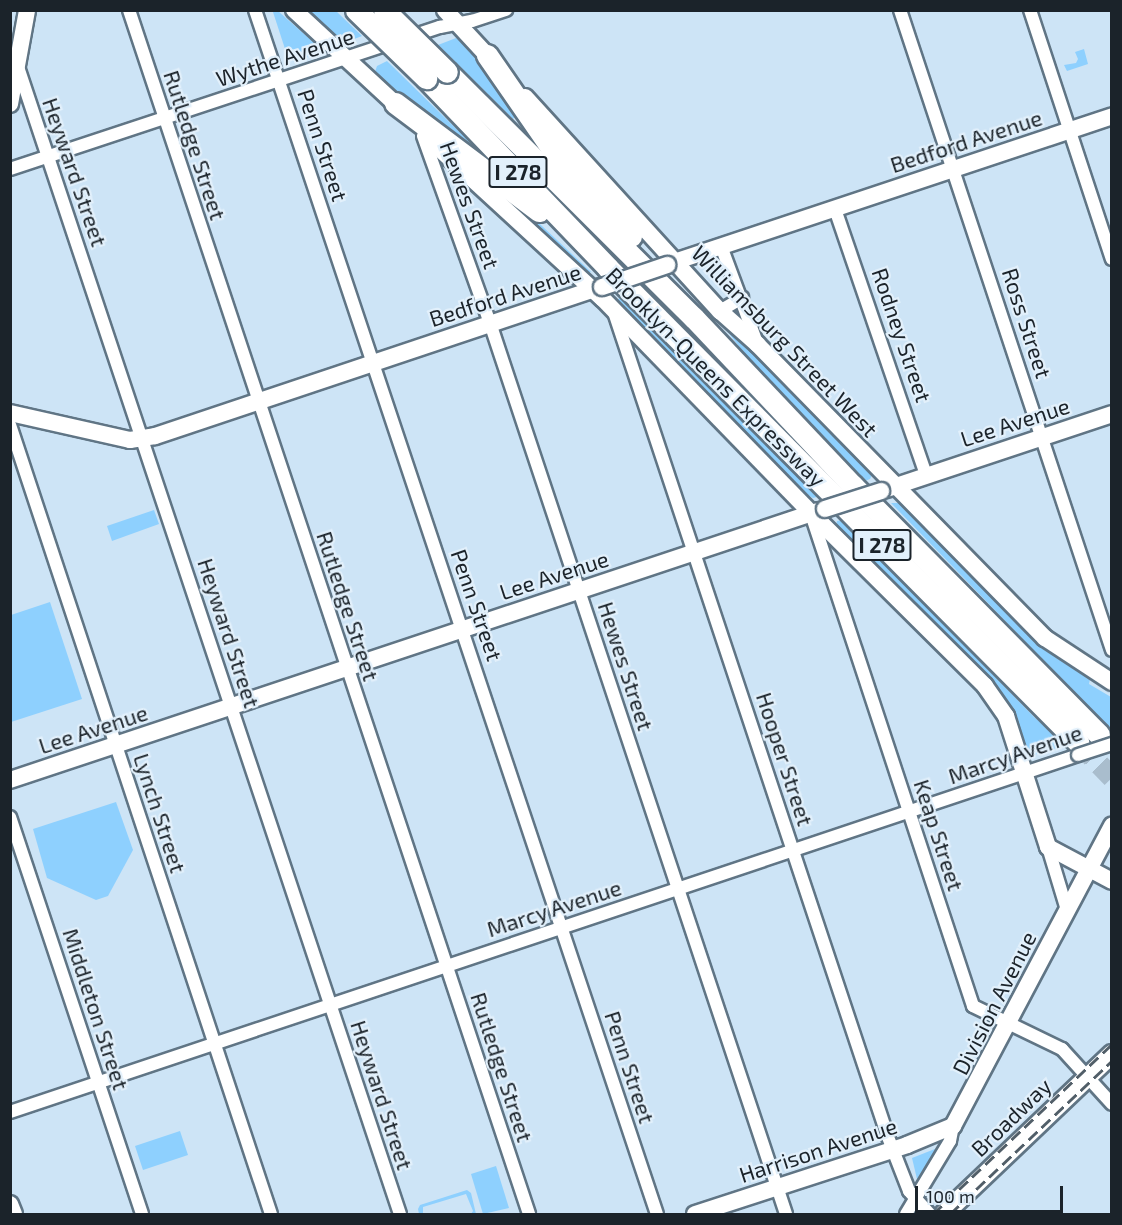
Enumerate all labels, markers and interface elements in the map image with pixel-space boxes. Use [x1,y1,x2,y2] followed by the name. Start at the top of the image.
[212,22,358,92] street label: Wythe Avenue
[158,67,232,223] street label: Rutledge Street
[292,86,354,204] street label: Penn Street
[37,94,113,250] street label: Heyward Street
[887,104,1045,178] street label: Bedford Avenue
[435,138,505,272] street label: Hewes Street
[488,154,548,190] road number: I 278
[687,240,883,442] street label: Williamsburg Street West
[426,258,584,332] street label: Bedford Avenue
[601,262,831,492] street label: Brooklyn-Queens Expressway
[867,264,937,406] street label: Rodney Street
[997,265,1057,381] street label: Ross Street
[957,392,1073,452] street label: Lee Avenue
[852,527,912,563] road number: I 278
[311,528,385,684] street label: Rutledge Street
[496,545,612,605] street label: Lee Avenue
[446,546,508,664] street label: Penn Street
[192,555,266,711] street label: Heyward Street
[593,598,659,734] street label: Hewes Street
[751,689,819,829] street label: Hooper Street
[35,699,151,759] street label: Lee Avenue
[944,719,1086,789] street label: Marcy Avenue
[128,750,192,876] street label: Lynch Street
[909,776,969,894] street label: Keap Street
[483,874,625,942] street label: Marcy Avenue
[57,925,135,1093] street label: Middleton Street
[946,927,1042,1079] street label: Division Avenue
[465,989,539,1145] street label: Rutledge Street
[599,1008,661,1126] street label: Penn Street
[345,1017,419,1173] street label: Heyward Street
[965,1072,1057,1162] street label: Broadway
[735,1112,901,1188] street label: Harrison Avenue
[918,1174,1066,1212] scale bar
[926,1185,975,1207] text: 100 m

